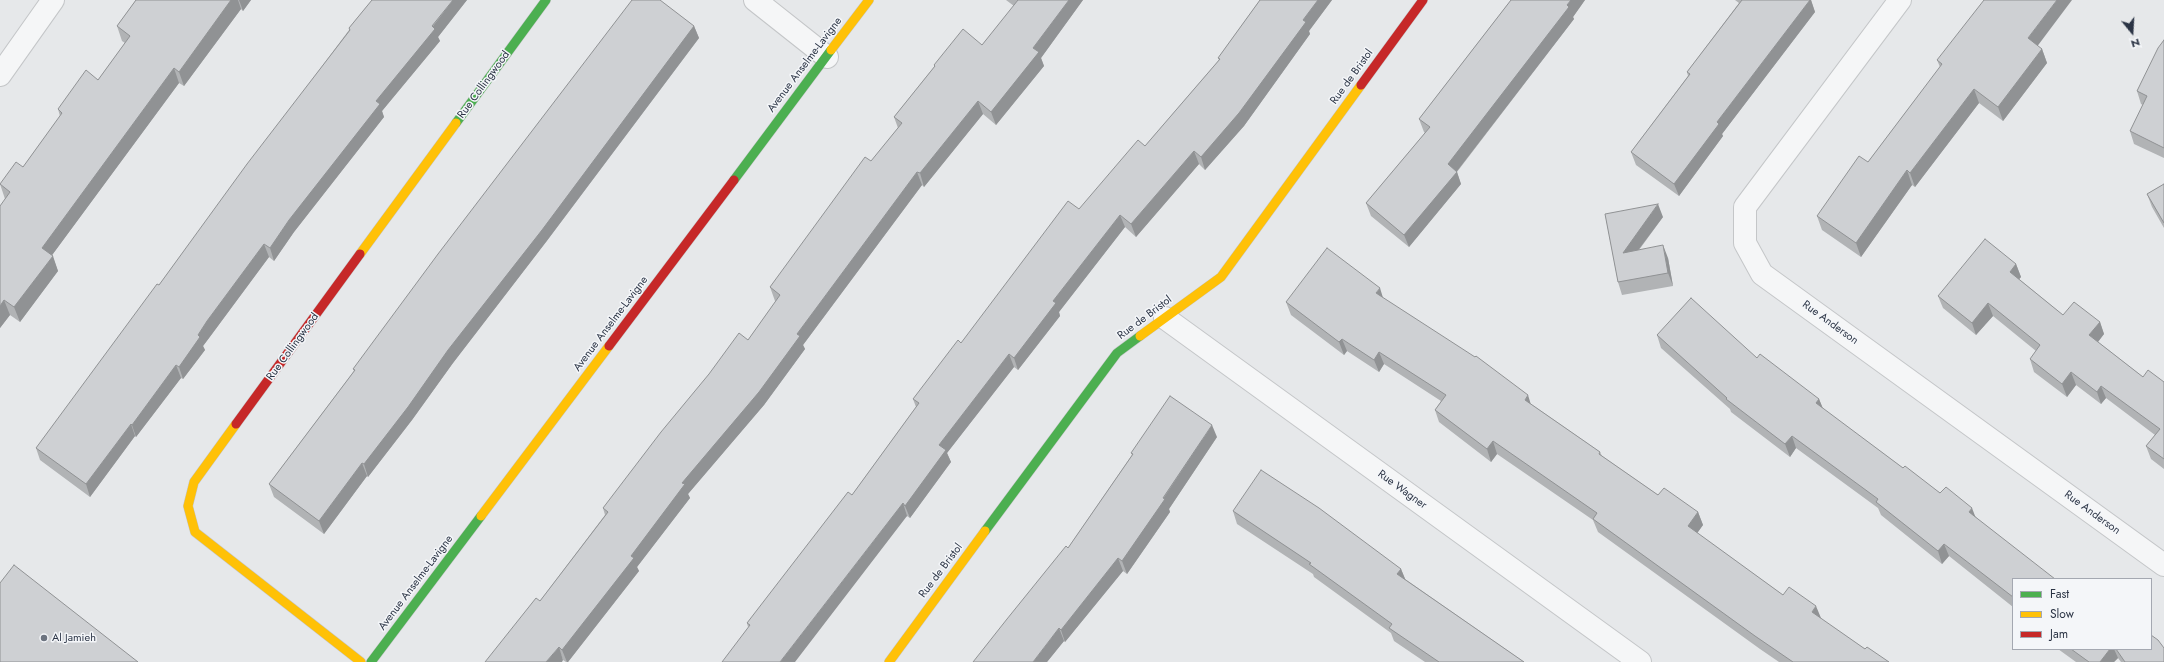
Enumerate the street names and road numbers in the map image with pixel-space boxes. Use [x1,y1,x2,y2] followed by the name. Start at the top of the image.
[765,15,845,115] street label: Avenue Anselme-Lavigne
[1328,47,1376,107] street label: Rue de Bristol
[455,49,513,121] street label: Rue Collingwood
[571,274,651,374] street label: Avenue Anselme-Lavigne
[1115,293,1175,343] street label: Rue de Bristol
[1799,298,1861,348] street label: Rue Anderson
[264,311,322,383] street label: Rue Collingwood
[1375,468,1429,512] street label: Rue Wagner
[2061,488,2123,538] street label: Rue Anderson
[376,533,456,633] street label: Avenue Anselme-Lavigne
[916,541,966,601] street label: Rue de Bristol

